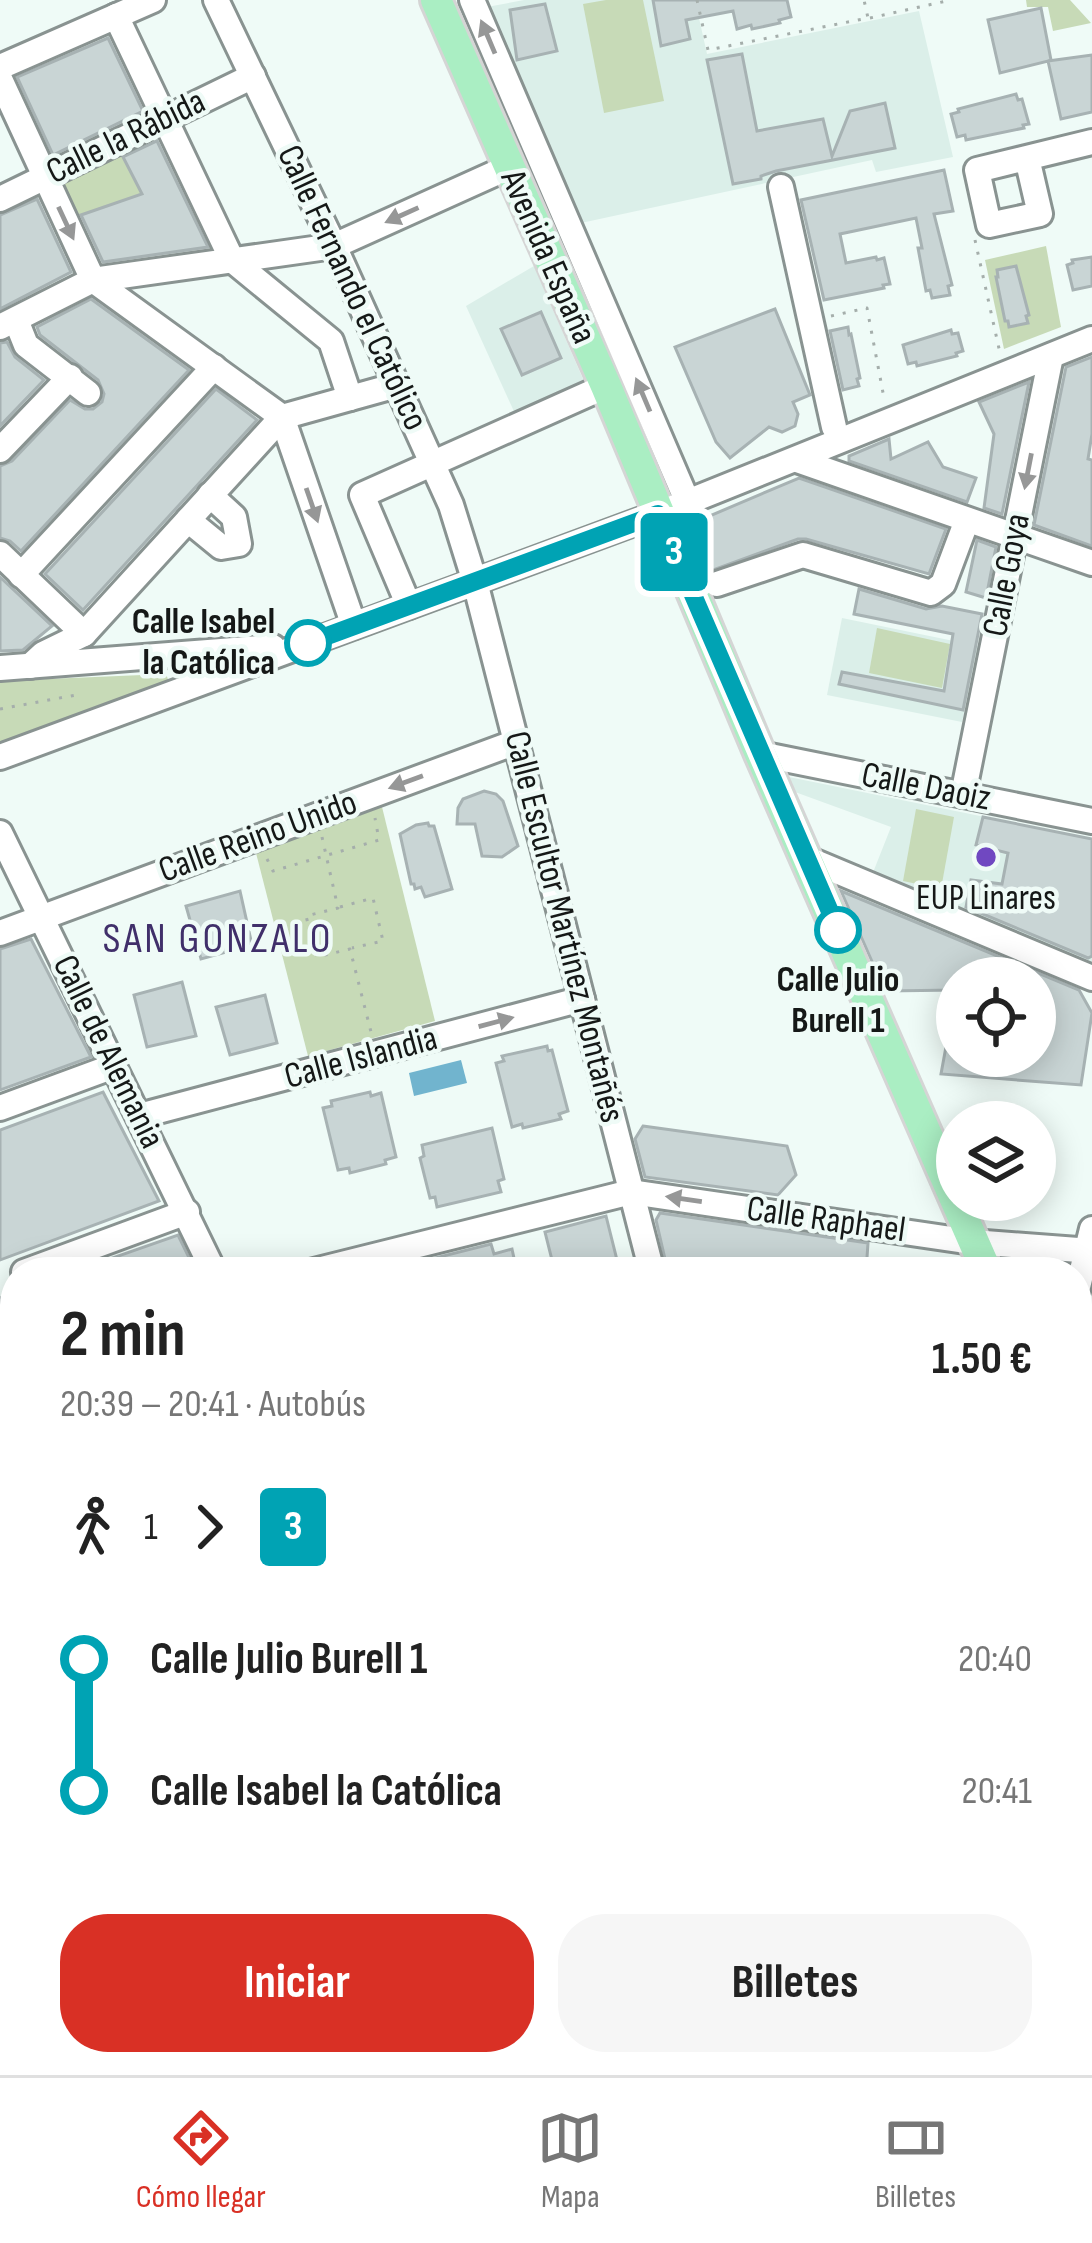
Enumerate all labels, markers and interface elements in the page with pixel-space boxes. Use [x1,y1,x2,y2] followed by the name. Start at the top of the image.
[477,19,497,54] one-way arrow
[40,80,212,194] street label: Calle la Rábida
[267,139,437,437] street label: Calle Fernando el Católico
[490,163,605,350] street label: Avenida España
[384,205,419,225] one-way arrow
[57,206,77,241] one-way arrow
[632,377,652,412] one-way arrow
[1018,452,1037,490] one-way arrow
[304,488,323,524] one-way arrow
[974,510,1040,640] street label: Calle Goya
[635,513,713,591] line badge: 3
[665,526,683,577] text: 3
[132,601,275,685] place label: Calle Isabel la Católica
[286,621,330,665] marker: Calle Isabel la Católica
[495,727,633,1127] street label: Calle Escultor Martínez Montañés
[858,753,994,821] street label: Calle Daoiz
[388,774,424,792] one-way arrow
[153,781,363,893] street label: Calle Reino Unido
[973,844,999,870] marker: EUP Linares
[916,877,1056,920] place label: EUP Linares
[816,908,860,952] marker: Calle Julio Burell 1
[102,914,334,965] district label: SAN GONZALO
[43,948,173,1156] street label: Calle de Alemania
[936,957,1056,1221] map controls
[936,957,1056,1077] button: locate
[776,959,900,1043] place label: Calle Julio Burell 1
[478,1012,515,1031] one-way arrow
[280,1017,442,1099] street label: Calle Islandia
[936,1101,1056,1221] button: layers
[744,1188,908,1252] street label: Calle Raphael
[665,1190,703,1208] one-way arrow
[60,1296,186,1375] text: 2 min
[932,1332,1032,1387] text: 1.50 €
[60,1381,366,1428] text: 20:39 – 20:41 · Autobús
[60,1494,126,1560] icon: walk
[176,1494,242,1560] icon: forward
[284,1501,302,1552] text: 3
[144,1504,158,1551] text: 1
[150,1632,427,1687] text: Calle Julio Burell 1
[958,1636,1032,1683] text: 20:40
[150,1764,502,1819] text: Calle Isabel la Católica
[962,1768,1032,1815] text: 20:41
[60,1914,534,2052] button: Iniciar
[558,1914,1032,2052] button: Billetes
[136,2105,266,2217] tab: Cómo llegar
[537,2105,603,2217] tab: Mapa
[875,2105,956,2217] tab: Billetes

